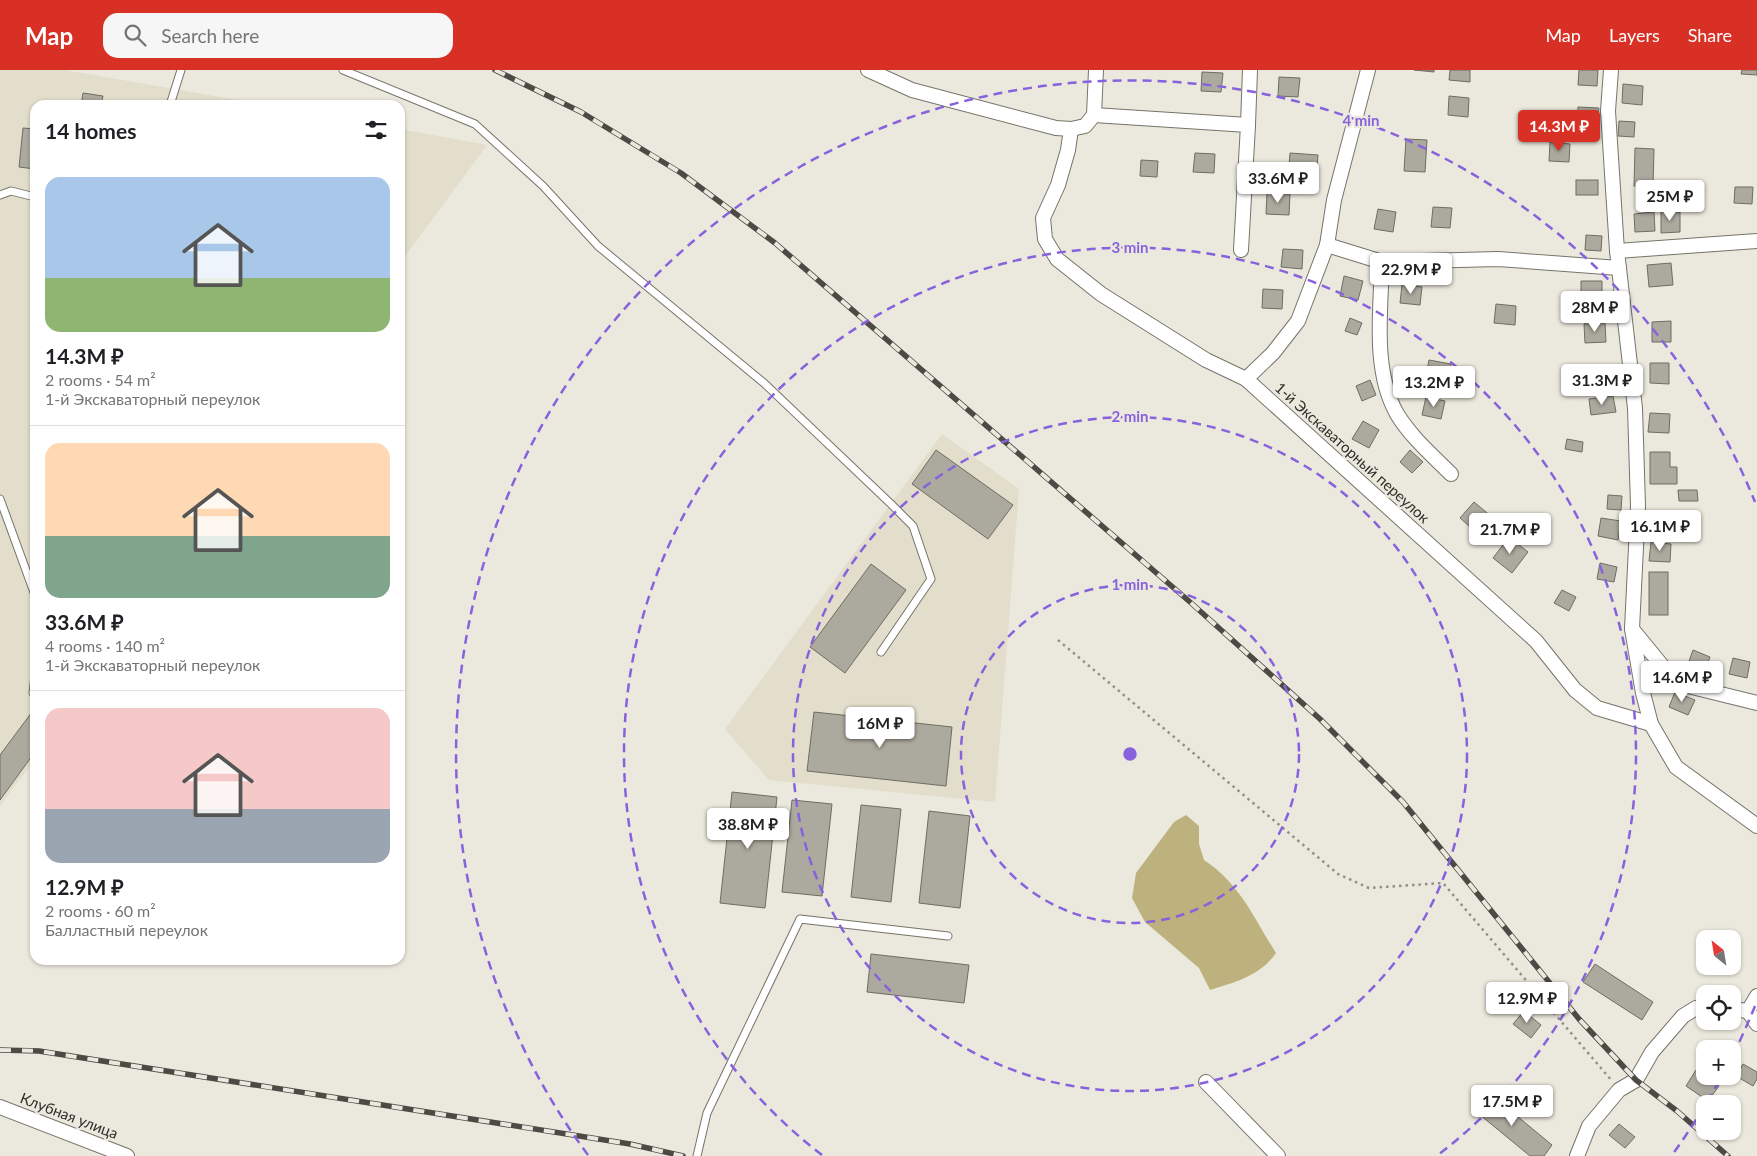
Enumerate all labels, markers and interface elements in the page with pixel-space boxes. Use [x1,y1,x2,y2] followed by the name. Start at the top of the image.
[103,13,453,58] search box
[25,21,73,50] text: Map
[121,21,149,49] icon: search
[161,24,259,47] text: Search here
[1545,24,1581,46] text: Map
[1609,24,1660,46] text: Layers
[1688,24,1732,46] text: Share
[1513,109,1605,152] pin: 14.3M ₽
[1342,111,1380,129] text: 4 min
[362,116,390,144] icon: filters
[1529,116,1589,135] text: 14.3M ₽
[45,118,136,143] text: 14 homes
[1232,162,1324,204] pin: 33.6M ₽
[1248,168,1308,187] text: 33.6M ₽
[1635,180,1705,222] pin: 25M ₽
[1647,186,1693,205] text: 25M ₽
[173,210,263,300] icon: home
[1111,238,1149,256] text: 3 min
[1365,252,1457,295] pin: 22.9M ₽
[1381,259,1441,278] text: 22.9M ₽
[1560,290,1630,333] pin: 28M ₽
[1572,297,1618,316] text: 28M ₽
[45,343,124,368] text: 14.3M ₽
[1556,364,1648,406] pin: 31.3M ₽
[1388,366,1480,408] pin: 13.2M ₽
[45,370,156,389] text: 2 rooms · 54 m²
[1572,370,1632,389] text: 31.3M ₽
[1404,372,1464,391] text: 13.2M ₽
[1272,378,1434,527] street label: 1-й Экскаваторный переулок
[45,389,260,408] text: 1-й Экскаваторный переулок
[1111,407,1149,425] text: 2 min
[173,475,263,565] icon: home
[1614,510,1706,552] pin: 16.1M ₽
[1464,512,1556,555] pin: 21.7M ₽
[1630,516,1690,535] text: 16.1M ₽
[1480,519,1540,538] text: 21.7M ₽
[1111,575,1149,593] text: 1 min
[45,609,124,634] text: 33.6M ₽
[45,636,165,655] text: 4 rooms · 140 m²
[45,655,260,674] text: 1-й Экскаваторный переулок
[1636,660,1728,703] pin: 14.6M ₽
[1652,667,1712,686] text: 14.6M ₽
[845,706,915,749] pin: 16M ₽
[857,713,903,732] text: 16M ₽
[173,740,263,830] icon: home
[1121,745,1139,763] centre of rings
[702,808,794,850] pin: 38.8M ₽
[718,814,778,833] text: 38.8M ₽
[45,874,124,899] text: 12.9M ₽
[45,901,156,920] text: 2 rooms · 60 m²
[45,920,208,939] text: Балластный переулок
[1696,930,1741,975] north arrow
[1696,930,1741,1140] map controls
[1481,982,1573,1024] pin: 12.9M ₽
[1696,985,1741,1030] button: locate
[1497,988,1557,1007] text: 12.9M ₽
[1696,1040,1741,1085] button: +
[1466,1084,1558,1127] pin: 17.5M ₽
[18,1088,121,1142] street label: Клубная улица
[1482,1091,1542,1110] text: 17.5M ₽
[1696,1095,1741,1140] button: −

